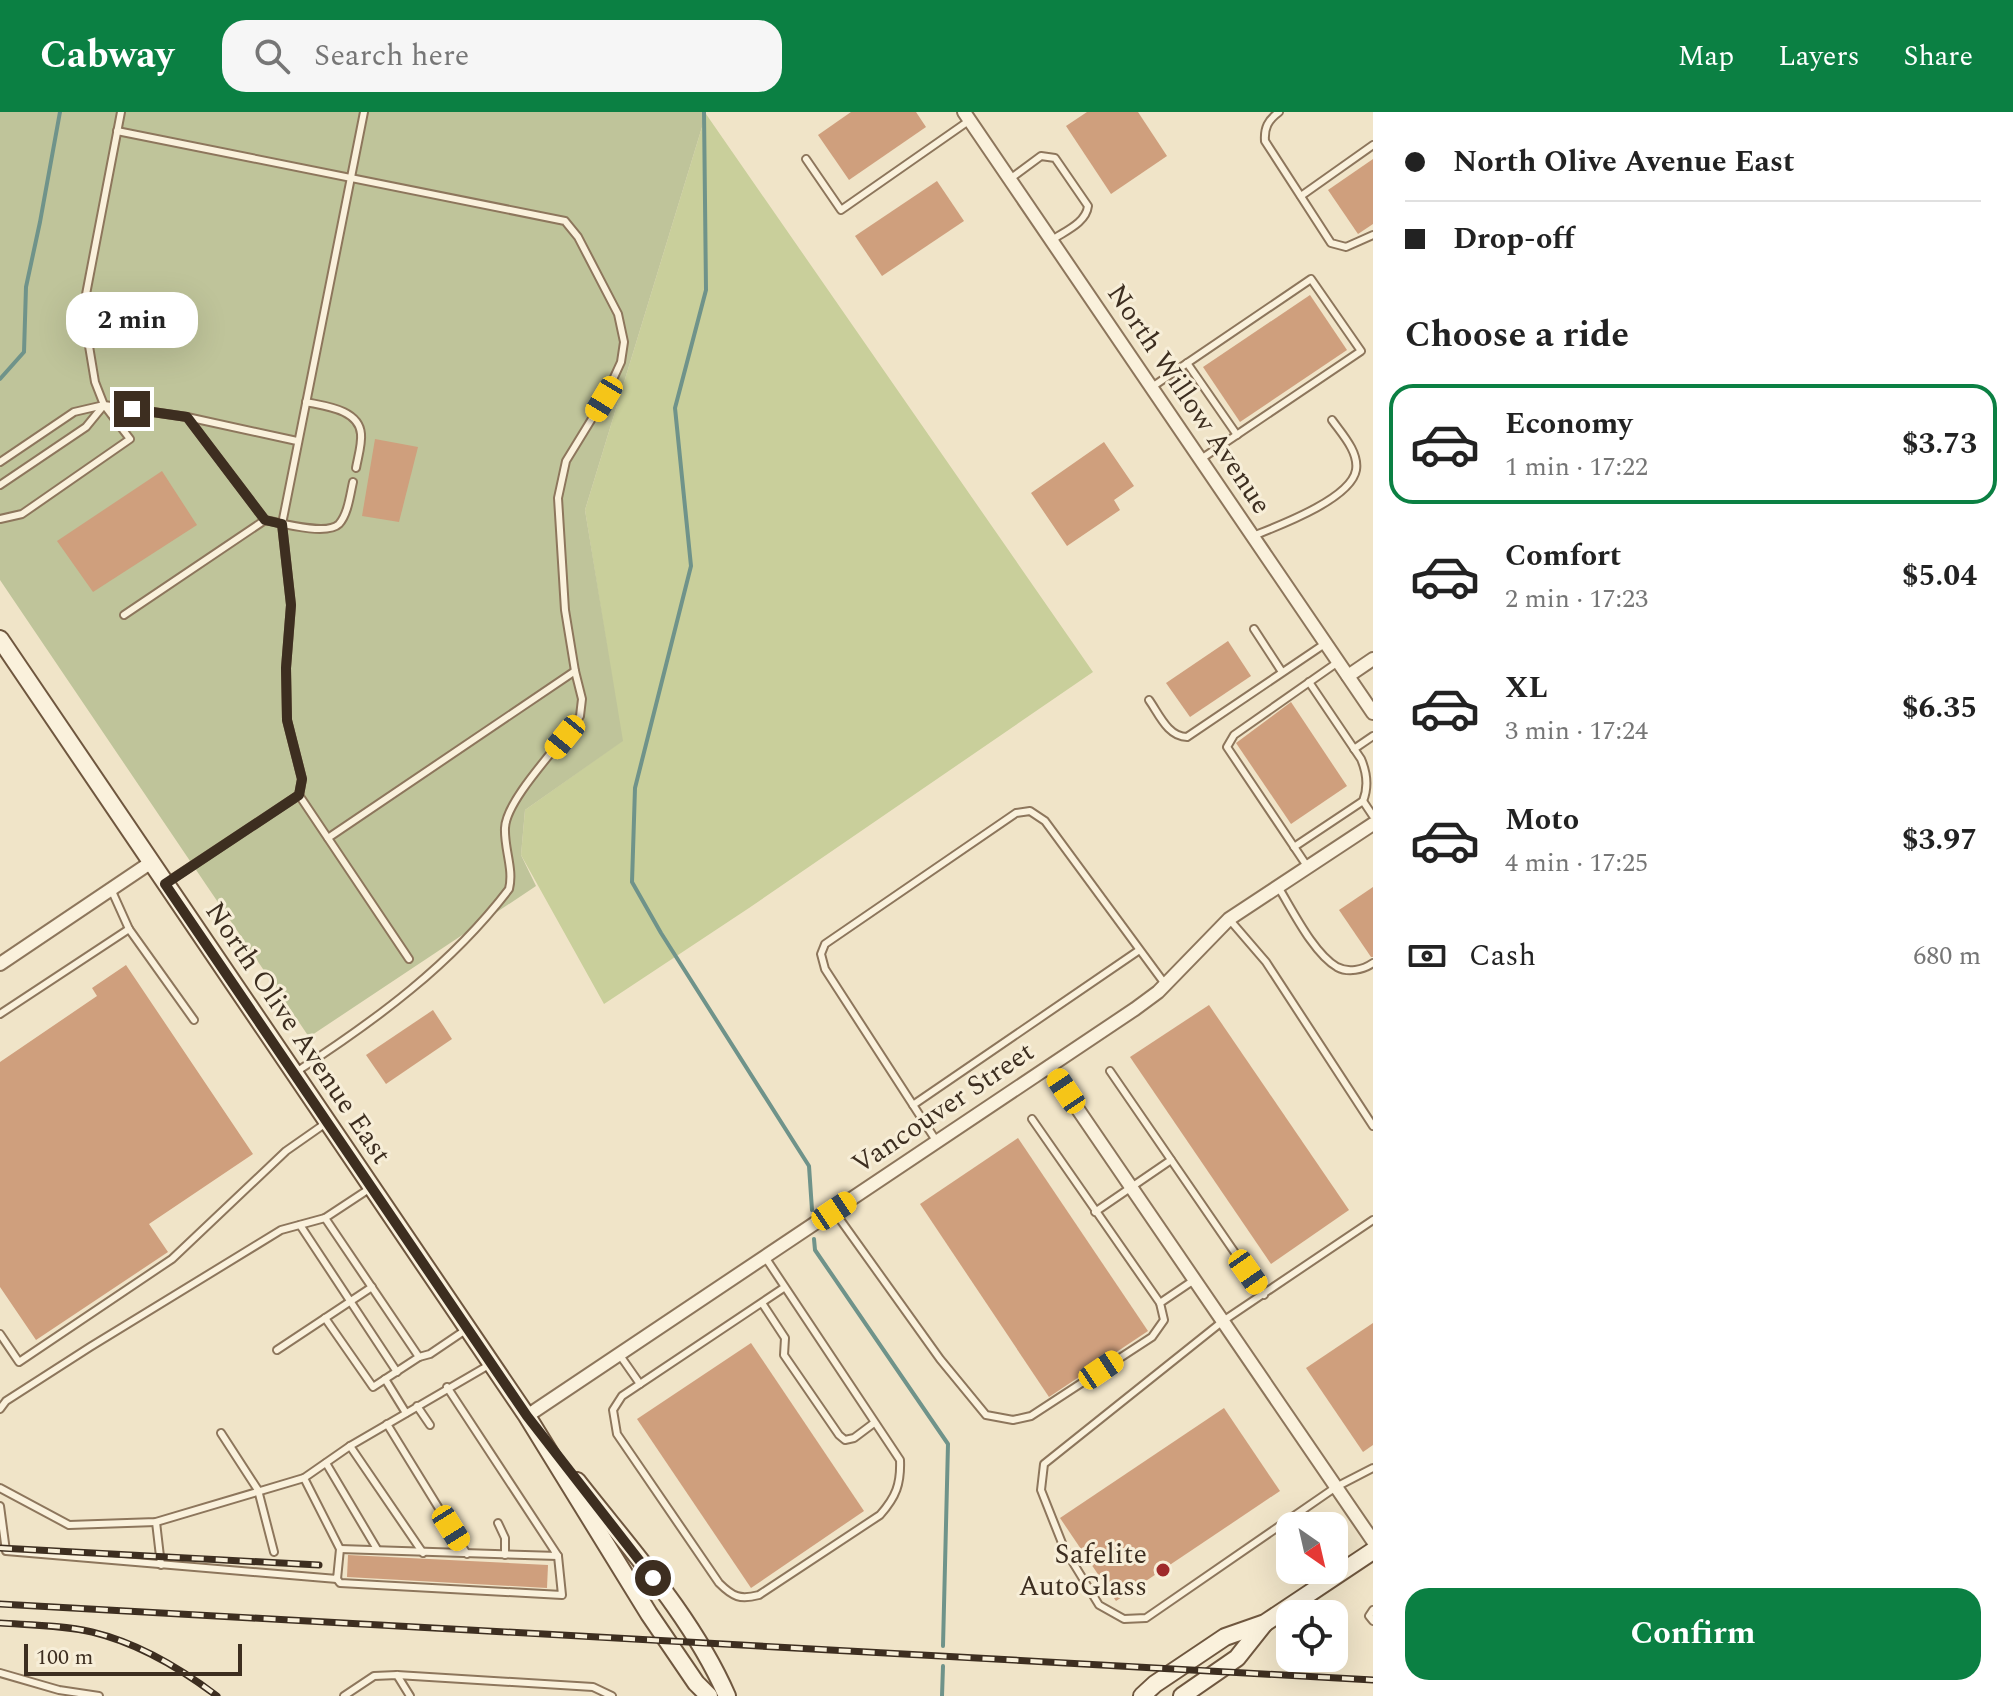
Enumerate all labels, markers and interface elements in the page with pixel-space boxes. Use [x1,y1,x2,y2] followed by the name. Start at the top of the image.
[222,20,782,92] search box
[40,27,174,85] text: Cabway
[314,33,469,79] text: Search here
[250,34,294,78] icon: search
[1678,35,1734,78] text: Map
[1778,35,1860,78] text: Layers
[1904,35,1973,78] text: Share
[1453,139,1795,185] text: North Olive Avenue East
[1453,216,1574,262] text: Drop-off
[1096,275,1282,523] street label: North Willow Avenue
[66,293,198,349] callout: 2 min
[97,300,167,340] text: 2 min
[1405,308,1629,363] text: Choose a ride
[581,372,627,426] car
[114,391,150,427] route end
[1505,401,1632,447] text: Economy
[1409,408,1481,480] icon: car
[1902,421,1977,467] text: $3.73
[1505,447,1648,487] text: 1 min · 17:22
[1505,533,1621,579] text: Comfort
[1409,540,1481,612] icon: car
[1902,553,1977,599] text: $5.04
[1505,579,1648,619] text: 2 min · 17:23
[1505,665,1548,711] text: XL
[1409,672,1481,744] icon: car
[1902,685,1977,731] text: $6.35
[541,711,589,763] car
[1505,711,1648,751] text: 3 min · 17:24
[1505,797,1579,843] text: Moto
[1409,804,1481,876] icon: car
[1902,817,1977,863] text: $3.97
[1505,843,1648,883] text: 4 min · 17:25
[194,893,402,1173] street label: North Olive Avenue East
[1469,933,1536,979] text: Cash
[1405,934,1449,978] icon: cash
[1913,936,1981,976] text: 680 m
[843,1031,1043,1185] street label: Vancouver Street
[1043,1064,1089,1118] car
[807,1188,861,1234] car
[1224,1245,1272,1299] car
[1074,1347,1128,1393] car
[428,1501,474,1555] car
[1276,1512,1348,1584] north arrow
[1276,1512,1348,1672] map controls
[1018,1533,1147,1608] place label: Safelite AutoGlass
[635,1560,671,1596] route start
[1154,1561,1172,1579] marker: Safelite AutoGlass
[1405,1588,1981,1680] button: Confirm
[1276,1600,1348,1672] button: locate
[24,1640,242,1676] scale bar
[36,1641,93,1674] text: 100 m

